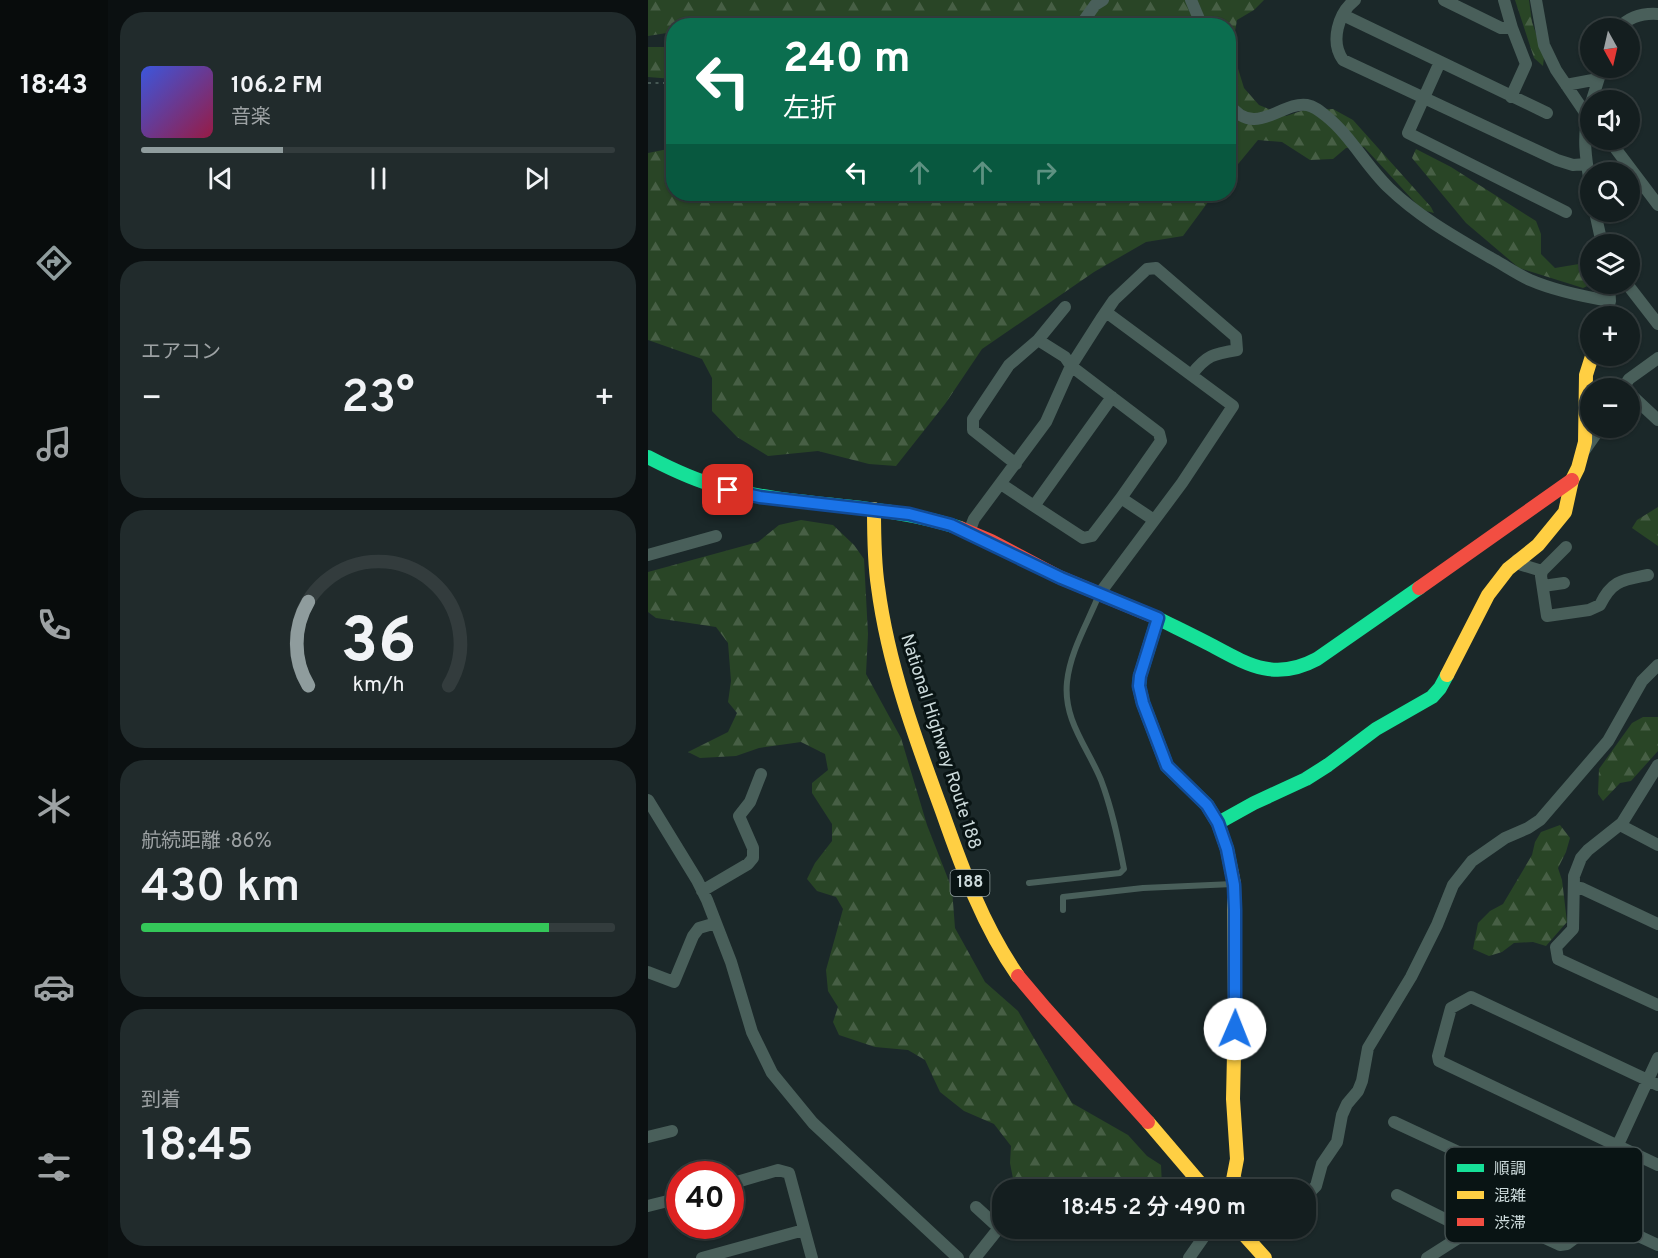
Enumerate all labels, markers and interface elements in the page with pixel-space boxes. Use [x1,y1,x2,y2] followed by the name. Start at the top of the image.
[1580,18,1640,78] north arrow
[1580,18,1640,438] map controls
[783,34,911,87] text: 240 m
[684,42,762,120] icon: left
[20,69,88,103] text: 18:43
[231,73,323,100] text: 106.2 FM
[1580,90,1640,150] button: sound
[783,93,837,127] text: 左折
[231,105,271,131] text: 音楽
[840,156,873,189] icon: left
[903,156,936,189] icon: ahead
[966,156,999,189] icon: ahead
[1029,156,1062,189] icon: right
[204,162,237,195] icon: previous
[362,162,395,195] icon: pause
[520,162,553,195] icon: next
[1580,162,1640,222] button: search
[1580,234,1640,294] button: layers
[33,242,75,284] icon: directions
[1580,306,1640,366] button: +
[141,340,221,366] text: エアコン
[341,371,415,428] text: 23°
[1580,378,1640,438] button: −
[141,379,162,421] text: −
[594,379,615,421] text: +
[33,423,75,465] icon: music
[702,464,753,515] pin
[711,473,744,506] icon: arrive
[33,604,75,646] icon: phone
[340,605,416,684] text: 36
[894,631,986,853] street label: National Highway Route 188
[352,672,404,699] text: km/h
[33,785,75,827] icon: climate
[141,829,272,855] text: 航続距離 · 86%
[141,860,300,917] text: 430 km
[950,870,990,896] road number: 188
[33,966,75,1008] icon: car
[1203,997,1267,1061] position arrow
[141,1088,181,1114] text: 到着
[141,1119,254,1176] text: 18:45
[33,1146,75,1188] icon: filters
[1445,1147,1643,1243] legend
[1494,1160,1526,1180] text: 順調
[666,1161,744,1239] speed limit sign: 40
[1494,1187,1526,1207] text: 混雑
[1062,1195,1246,1222] text: 18:45 · 2 分 · 490 m
[1494,1214,1526,1234] text: 渋滞

